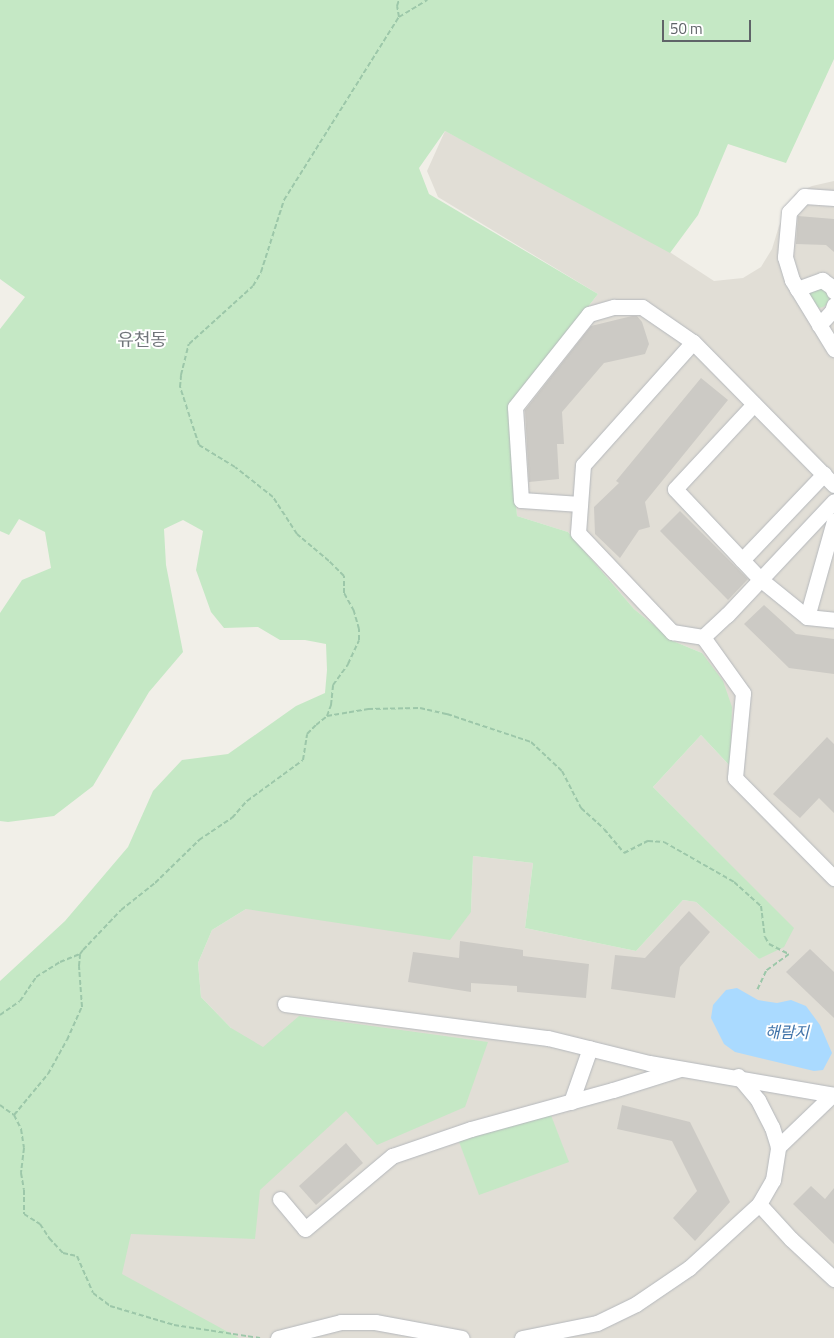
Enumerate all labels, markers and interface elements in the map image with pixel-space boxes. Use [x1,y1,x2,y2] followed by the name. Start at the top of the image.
[664,10,753,42] scale bar
[670,17,703,40] text: 50 m
[117,329,167,351] district label: 유천동
[765,1022,809,1042] water label: 해람지

